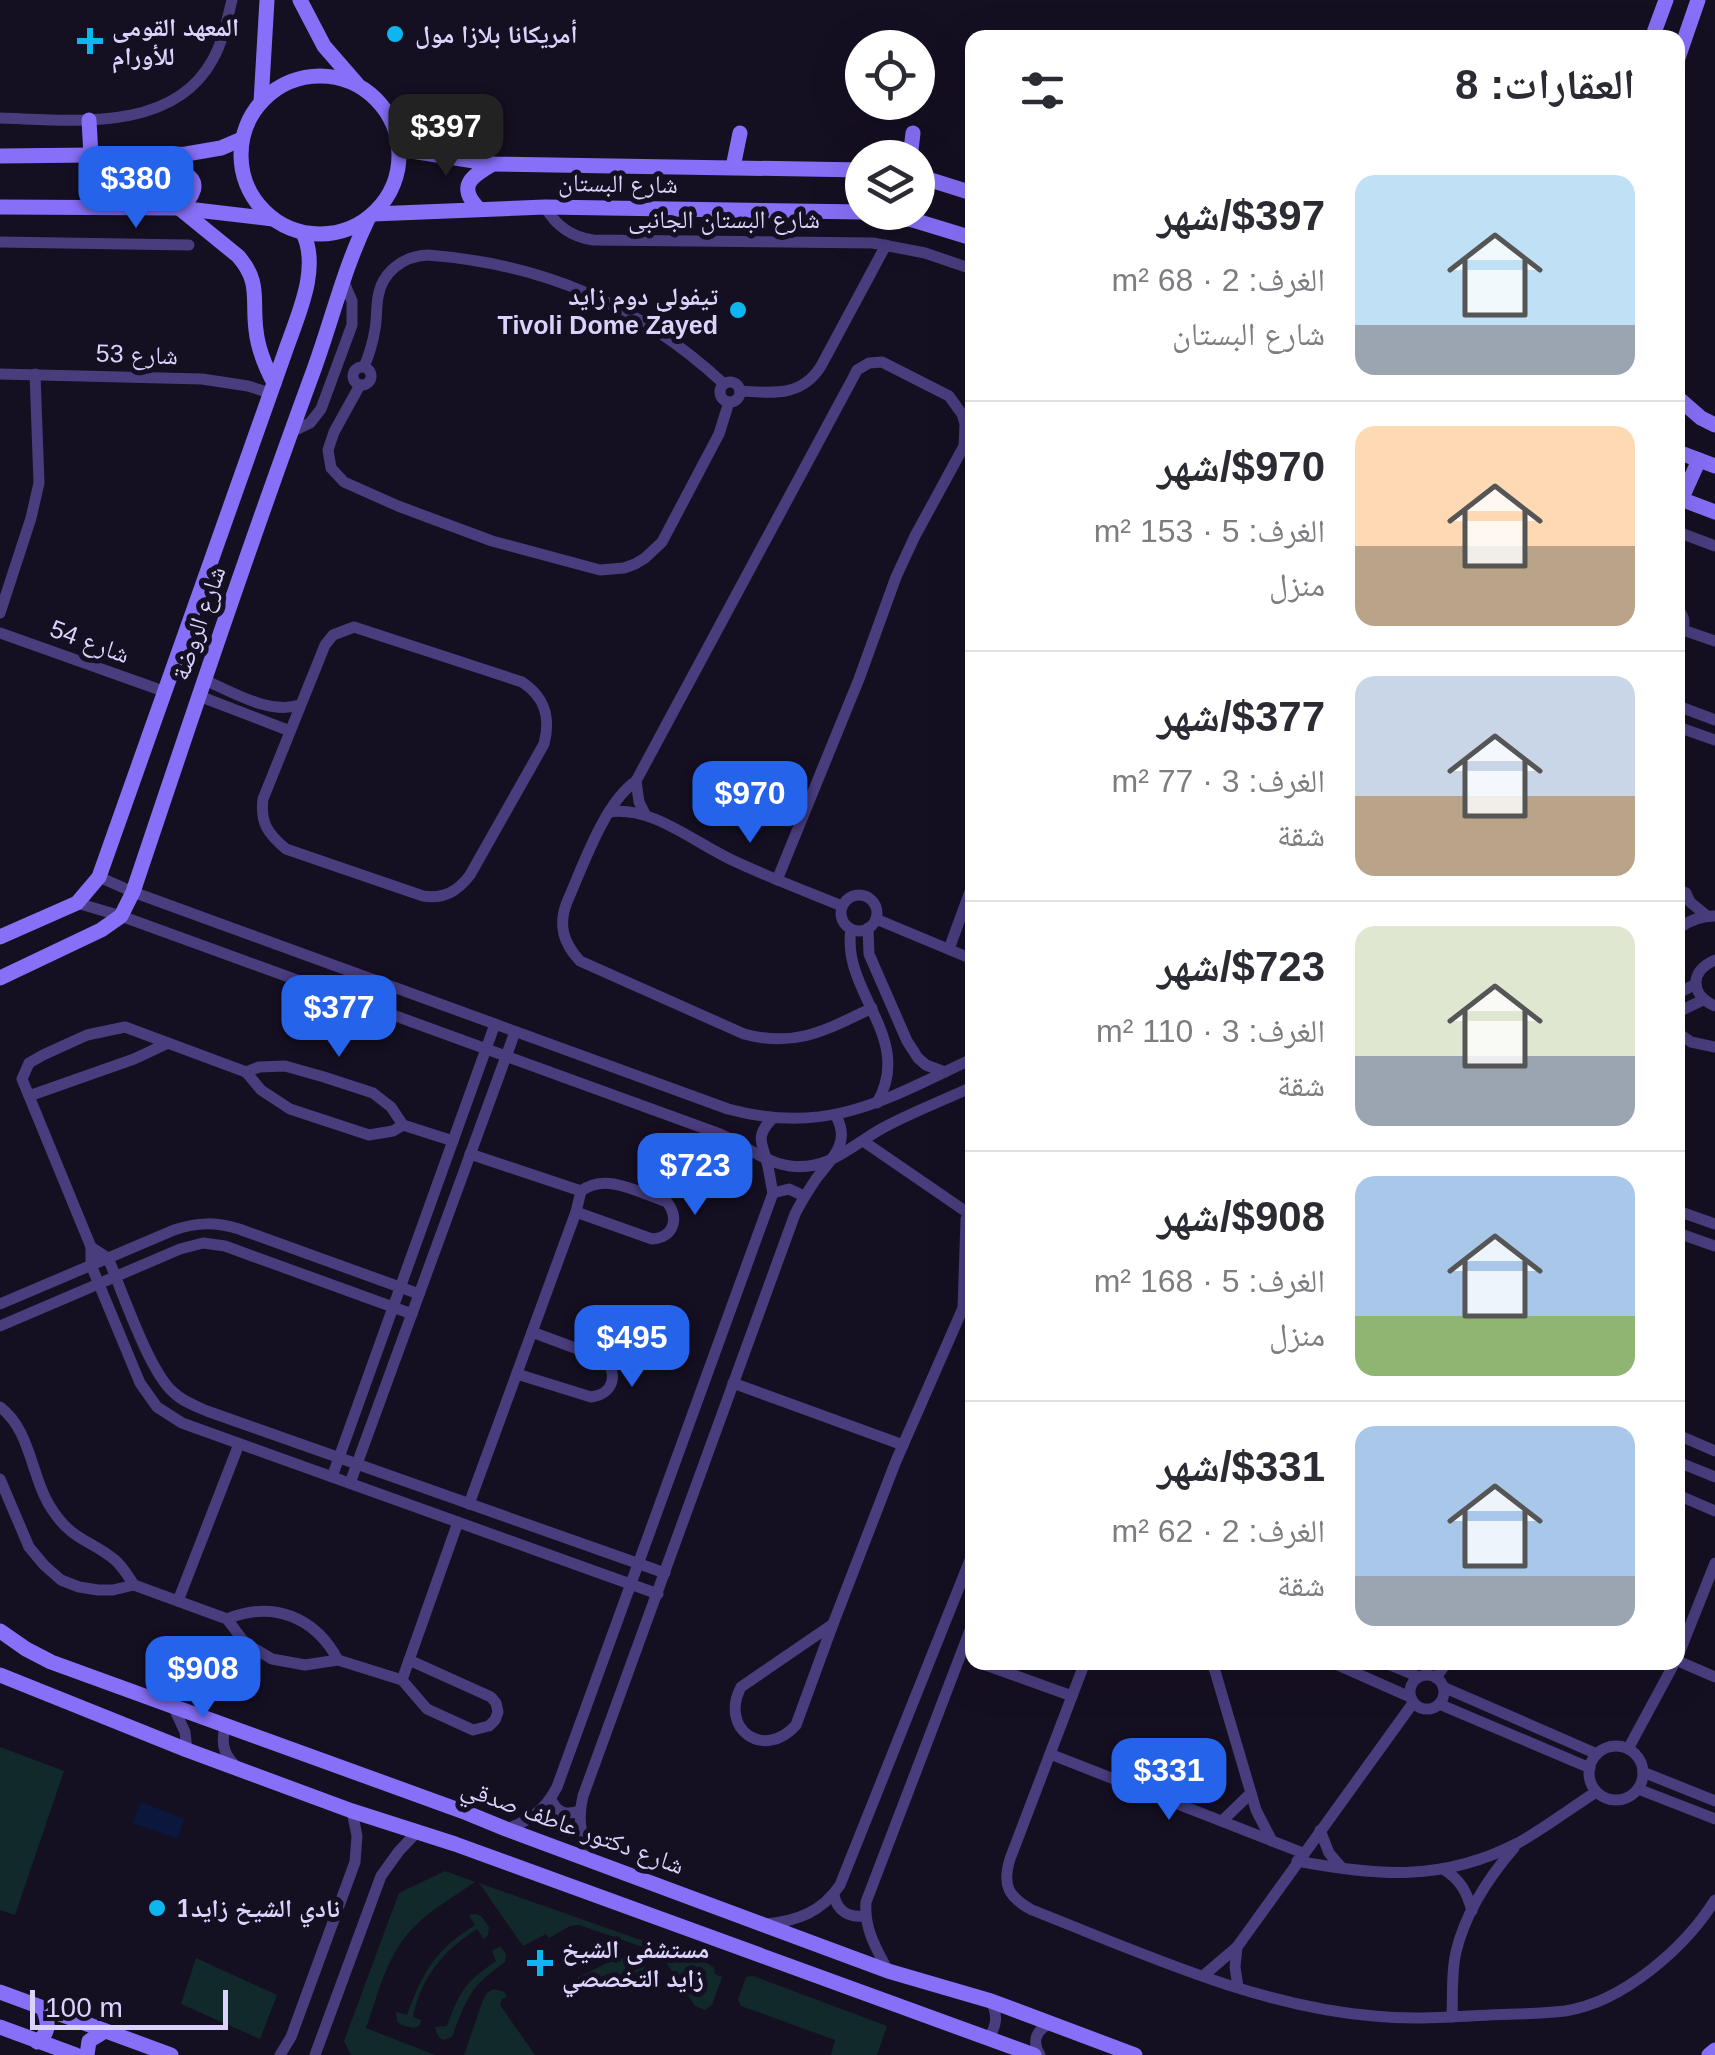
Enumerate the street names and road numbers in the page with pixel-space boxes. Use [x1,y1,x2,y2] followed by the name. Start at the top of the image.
[558,168,678,200] street label: شارع البستان
[628,205,820,235] street label: شارع البستان الجانبى
[95,339,179,371] street label: شارع 53
[165,562,232,684] street label: شارع الروضة
[46,614,133,670] street label: شارع 54
[456,1773,688,1885] street label: شارع دكتور عاطف صدقي

